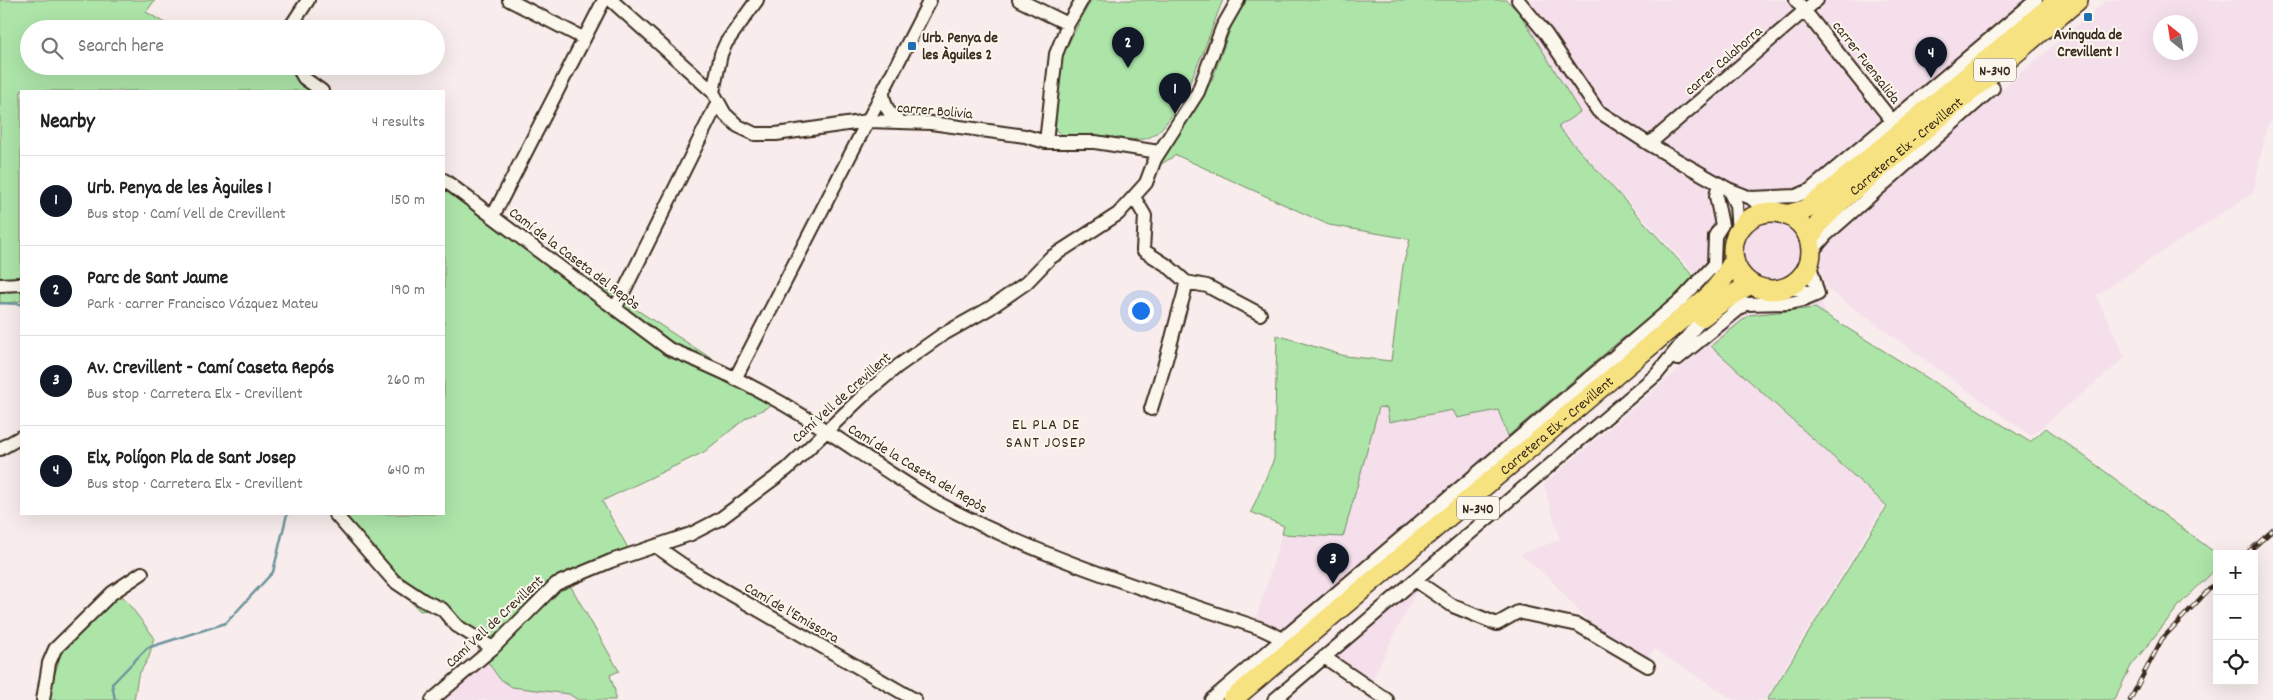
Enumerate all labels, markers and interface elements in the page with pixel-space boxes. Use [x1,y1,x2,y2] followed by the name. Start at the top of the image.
[2082,11,2094,23] marker: Avinguda de Crevillent 1
[2153,15,2198,60] north arrow
[1826,17,1906,110] street label: carrer Fuensalida
[20,20,445,75] search box
[1681,21,1769,101] street label: carrer Calahorra
[2054,25,2123,64] place label: Avinguda de Crevillent 1
[1112,27,1144,68] pin: 2
[922,28,998,67] place label: Urb. Penya de les Àguiles 2
[38,34,66,62] icon: search
[78,34,164,61] text: Search here
[1915,37,1947,78] pin: 4
[906,40,918,52] marker: Urb. Penya de les Àguiles 2
[1974,58,2016,82] road number: N-340
[1159,73,1191,114] pin: 1
[1845,92,1969,202] street label: Carretera Elx - Crevillent
[896,98,975,126] street label: carrer Bolivia
[40,108,95,138] text: Nearby
[372,111,425,134] text: 4 results
[87,176,272,203] text: Urb. Penya de les Àguiles 1
[54,189,58,212] text: 1
[391,189,425,212] text: 150 m
[87,203,286,226] text: Bus stop · Camí Vell de Crevillent
[503,203,644,316] street label: Camí de la Caseta del Repòs
[87,266,228,293] text: Parc de Sant Jaume
[53,279,60,302] text: 2
[391,279,425,302] text: 190 m
[87,293,318,316] text: Park · carrer Francisco Vázquez Mateu
[1128,298,1154,324] your location
[788,347,897,449] street label: Camí Vell de Crevillent
[87,356,334,383] text: Av. Crevillent - Camí Caseta Repós
[52,369,60,392] text: 3
[387,369,425,392] text: 260 m
[1496,372,1620,482] street label: Carretera Elx - Crevillent
[87,383,303,406] text: Bus stop · Carretera Elx - Crevillent
[1006,414,1086,455] district label: EL PLA DE SANT JOSEP
[843,419,991,520] street label: Camí de la Caseta del Repòs
[87,446,296,473] text: Elx, Polígon Pla de Sant Josep
[53,459,59,482] text: 4
[387,459,425,482] text: 640 m
[87,473,303,496] text: Bus stop · Carretera Elx - Crevillent
[1457,496,1499,520] road number: N-340
[1317,543,1349,584] pin: 3
[2213,550,2258,685] map controls
[2213,550,2258,595] button: +
[441,571,550,674] street label: Camí Vell de Crevillent
[739,578,843,650] street label: Camí de l'Emissora
[2213,595,2258,640] button: −
[2213,640,2258,685] button: locate

